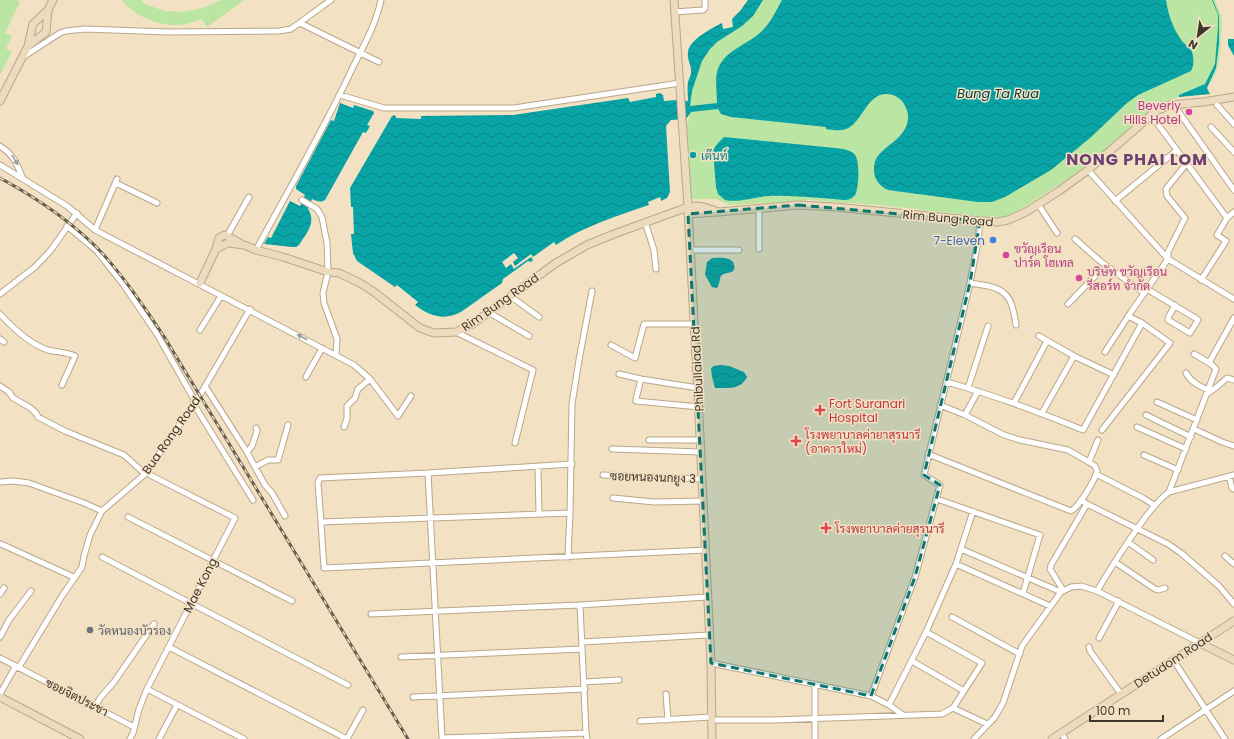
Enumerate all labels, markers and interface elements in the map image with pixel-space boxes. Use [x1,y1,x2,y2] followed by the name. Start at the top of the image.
[1178,16,1218,56] north arrow
[1185,36,1201,54] text: N
[957,84,1039,103] water label: Bung Ta Rua
[1124,97,1181,128] place label: Beverly Hills Hotel
[1184,107,1194,117] marker: Beverly Hills Hotel
[701,147,728,164] place label: เต๊นท์
[1066,148,1208,171] district label: NONG PHAI LOM
[688,150,698,160] marker: เต๊นท์
[11,154,18,166] one-way arrow
[902,206,994,230] street label: Rim Bung Road
[933,232,985,249] place label: 7-Eleven
[988,235,998,245] marker: 7-Eleven
[1014,240,1074,271] place label: ขวัญเรือน ปาร์ค โฮเทล
[1001,250,1011,260] marker: ขวัญเรือน ปาร์ค โฮเทล
[1086,263,1168,294] place label: บริษัท ขวัญเรือน รีสอร์ท จำกัด
[458,269,542,335] street label: Rim Bung Road
[1074,273,1084,283] marker: บริษัท ขวัญเรือน รีสอร์ท จำกัด
[686,326,708,412] street label: Phibullaiad Rd
[296,334,307,340] one-way arrow
[138,393,204,477] street label: Bua Rong Road
[829,395,905,426] place label: Fort Suranari Hospital
[814,404,826,416] marker: Fort Suranari Hospital
[804,426,921,457] place label: โรงพยาบาลค่ายาสุรนารี (อาคารใหม่)
[790,435,802,447] marker: โรงพยาบาลค่ายาสุรนารี (อาคารใหม่)
[610,467,696,487] street label: ซอยหนองนกยูง 3
[834,520,945,538] place label: โรงพยาบาลค่ายสุรนารี
[820,522,832,534] marker: โรงพยาบาลค่ายสุรนารี
[179,555,221,615] street label: Mae Kong
[98,622,171,639] place label: วัดหนองบัวรอง
[85,625,95,635] marker: วัดหนองบัวรอง
[1130,628,1216,692] street label: Detudom Road
[43,674,111,720] street label: ซอยจิตประชา
[1090,697,1163,723] scale bar
[1096,702,1130,719] text: 100 m

